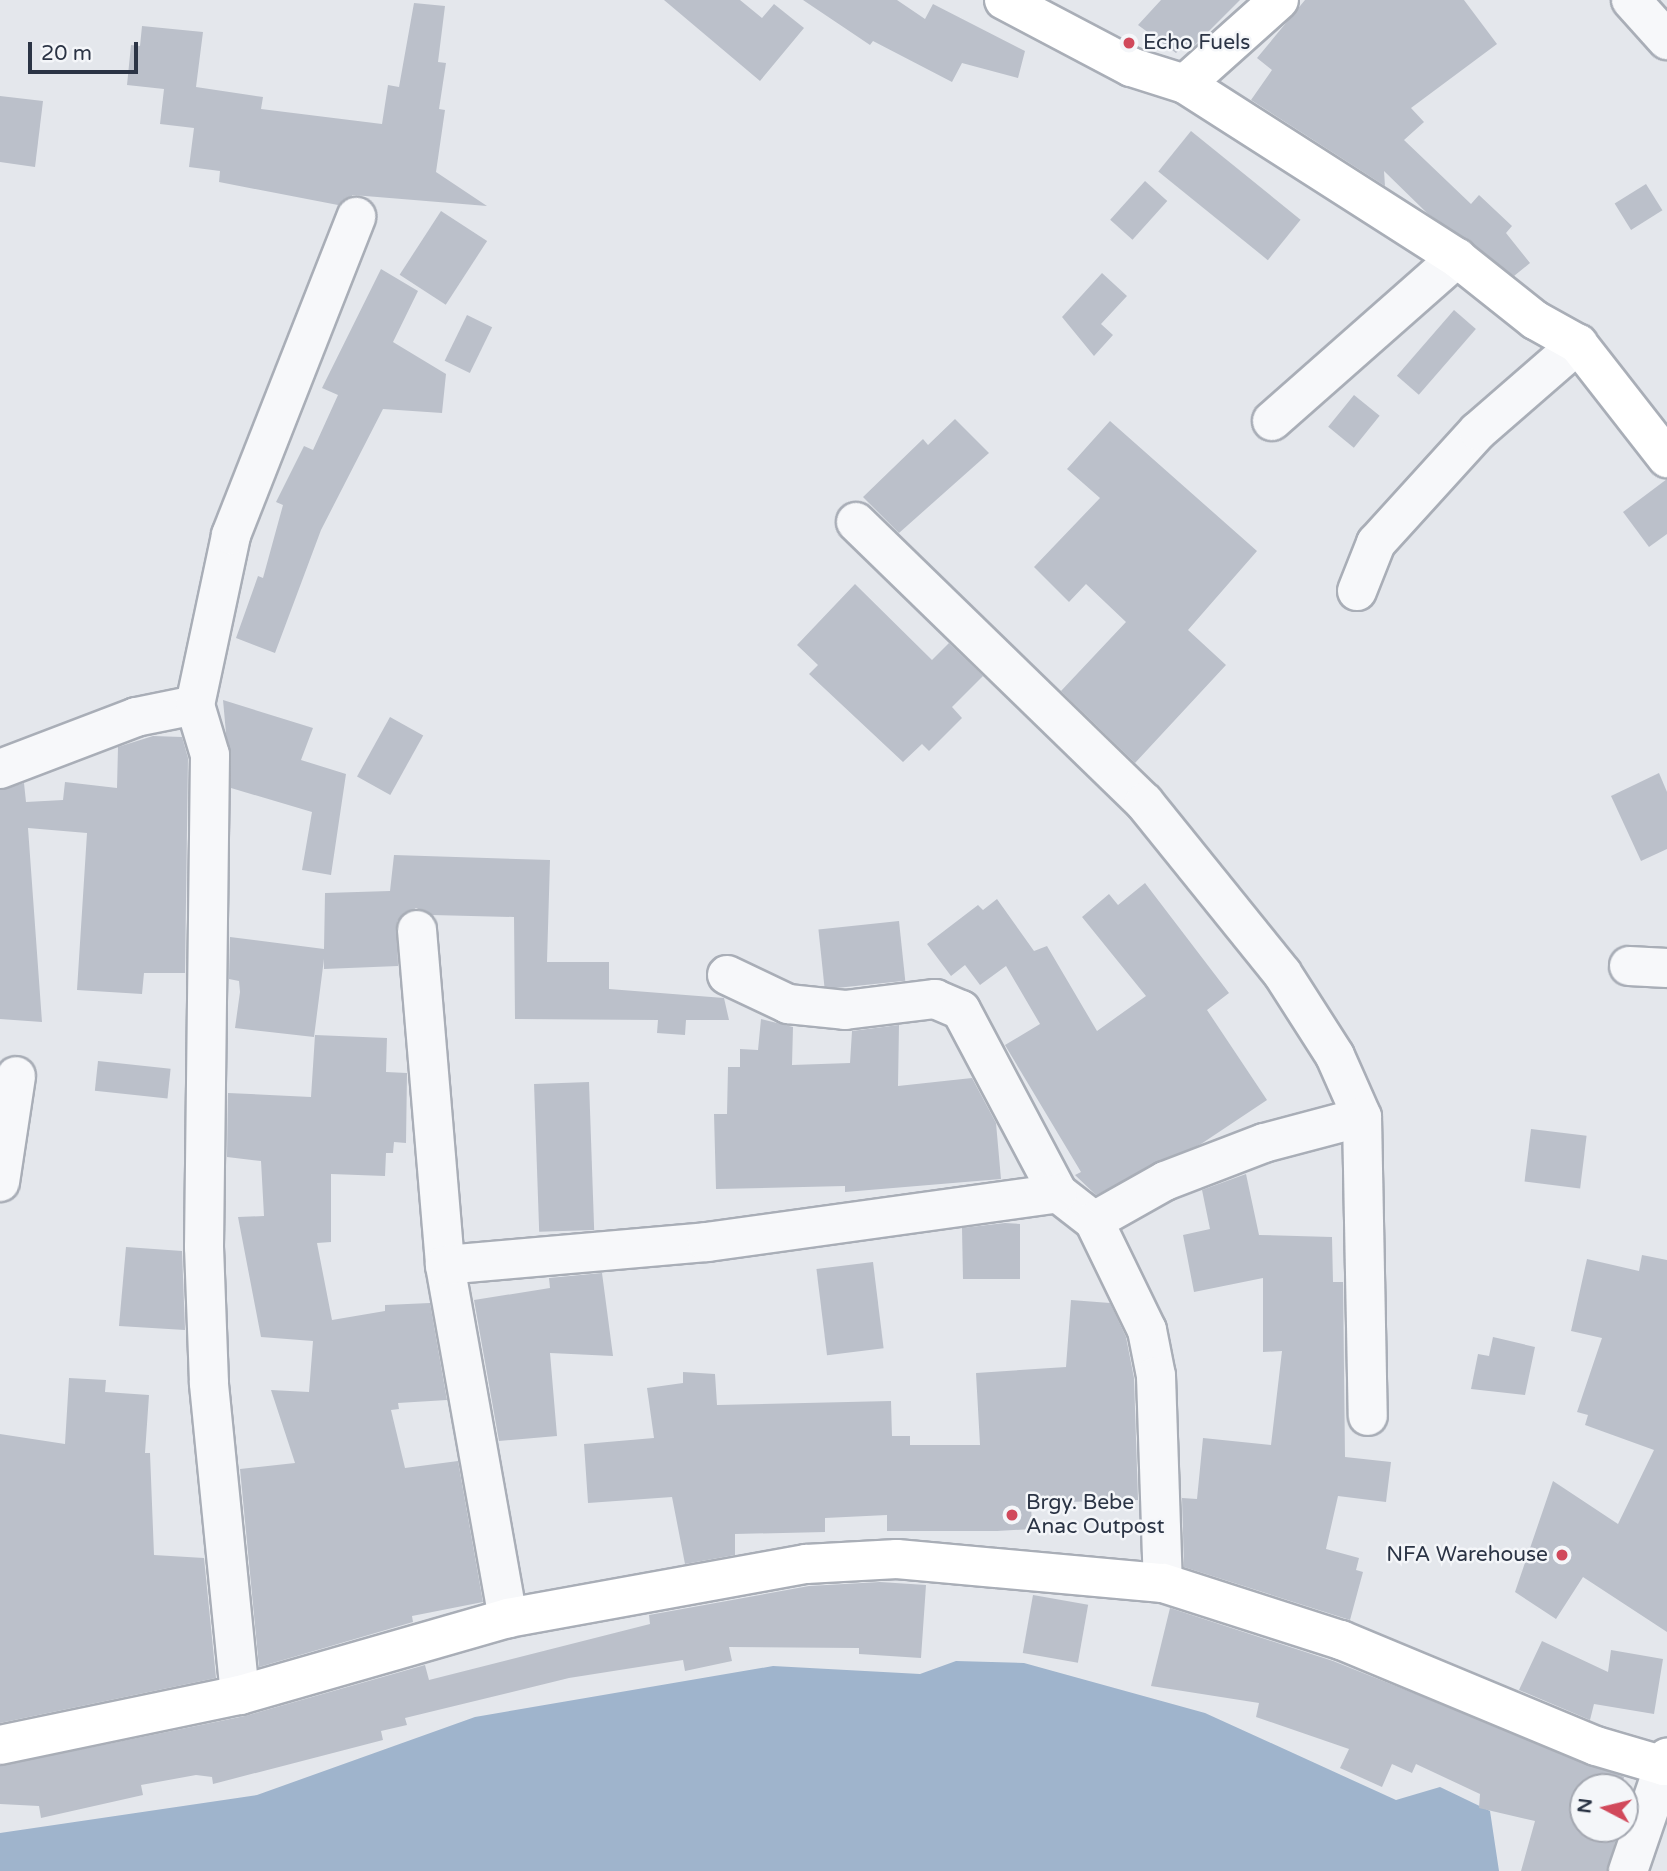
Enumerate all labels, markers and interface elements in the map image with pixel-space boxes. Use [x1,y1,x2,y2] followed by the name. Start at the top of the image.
[32,28,142,72] scale bar
[1143,30,1250,56] place label: Echo Fuels
[1121,35,1137,51] marker: Echo Fuels
[41,41,92,66] text: 20 m
[1026,1490,1165,1540] place label: Brgy. Bebe Anac Outpost
[1004,1507,1020,1523] marker: Brgy. Bebe Anac Outpost
[1386,1542,1548,1568] place label: NFA Warehouse
[1554,1547,1570,1563] marker: NFA Warehouse
[1569,1773,1639,1843] north arrow
[1573,1797,1597,1815] text: N

